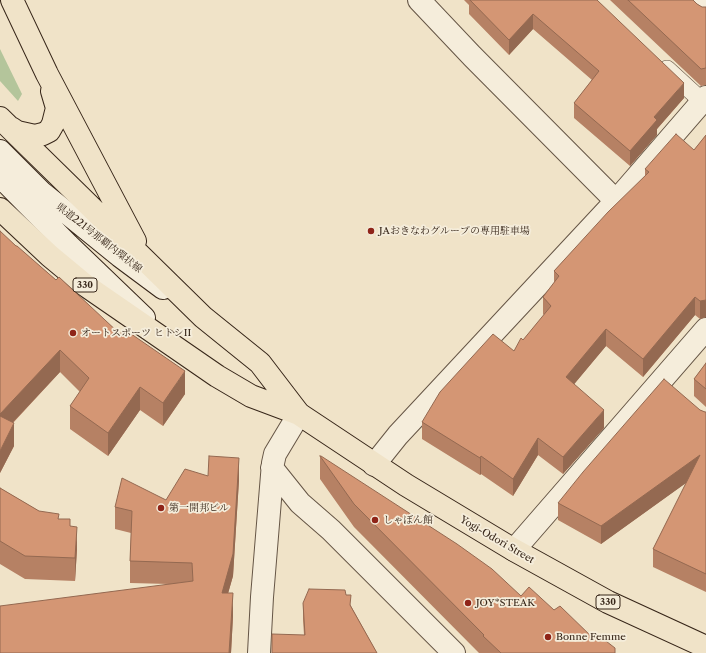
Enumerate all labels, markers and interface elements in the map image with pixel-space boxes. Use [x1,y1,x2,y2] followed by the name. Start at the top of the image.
[54,201,144,275] street label: 県道221号那覇内環状線
[379,225,530,237] place label: JAおきなわグループの専用駐車場
[366,226,376,236] marker: JAおきなわグループの専用駐車場
[73,278,97,292] road number: 330
[81,327,191,339] place label: オートスポーツ ヒトシII
[68,328,78,338] marker: オートスポーツ ヒトシII
[169,502,229,514] place label: 第一開邦ビル
[156,503,166,513] marker: 第一開邦ビル
[383,514,433,526] place label: しゃぼん館
[458,514,536,566] street label: Yogi-Odori Street
[370,515,380,525] marker: しゃぼん館
[596,595,620,609] road number: 330
[476,597,535,609] place label: JOY*STEAK
[463,598,473,608] marker: JOY*STEAK
[556,631,626,643] place label: Bonne Femme
[543,632,553,642] marker: Bonne Femme

